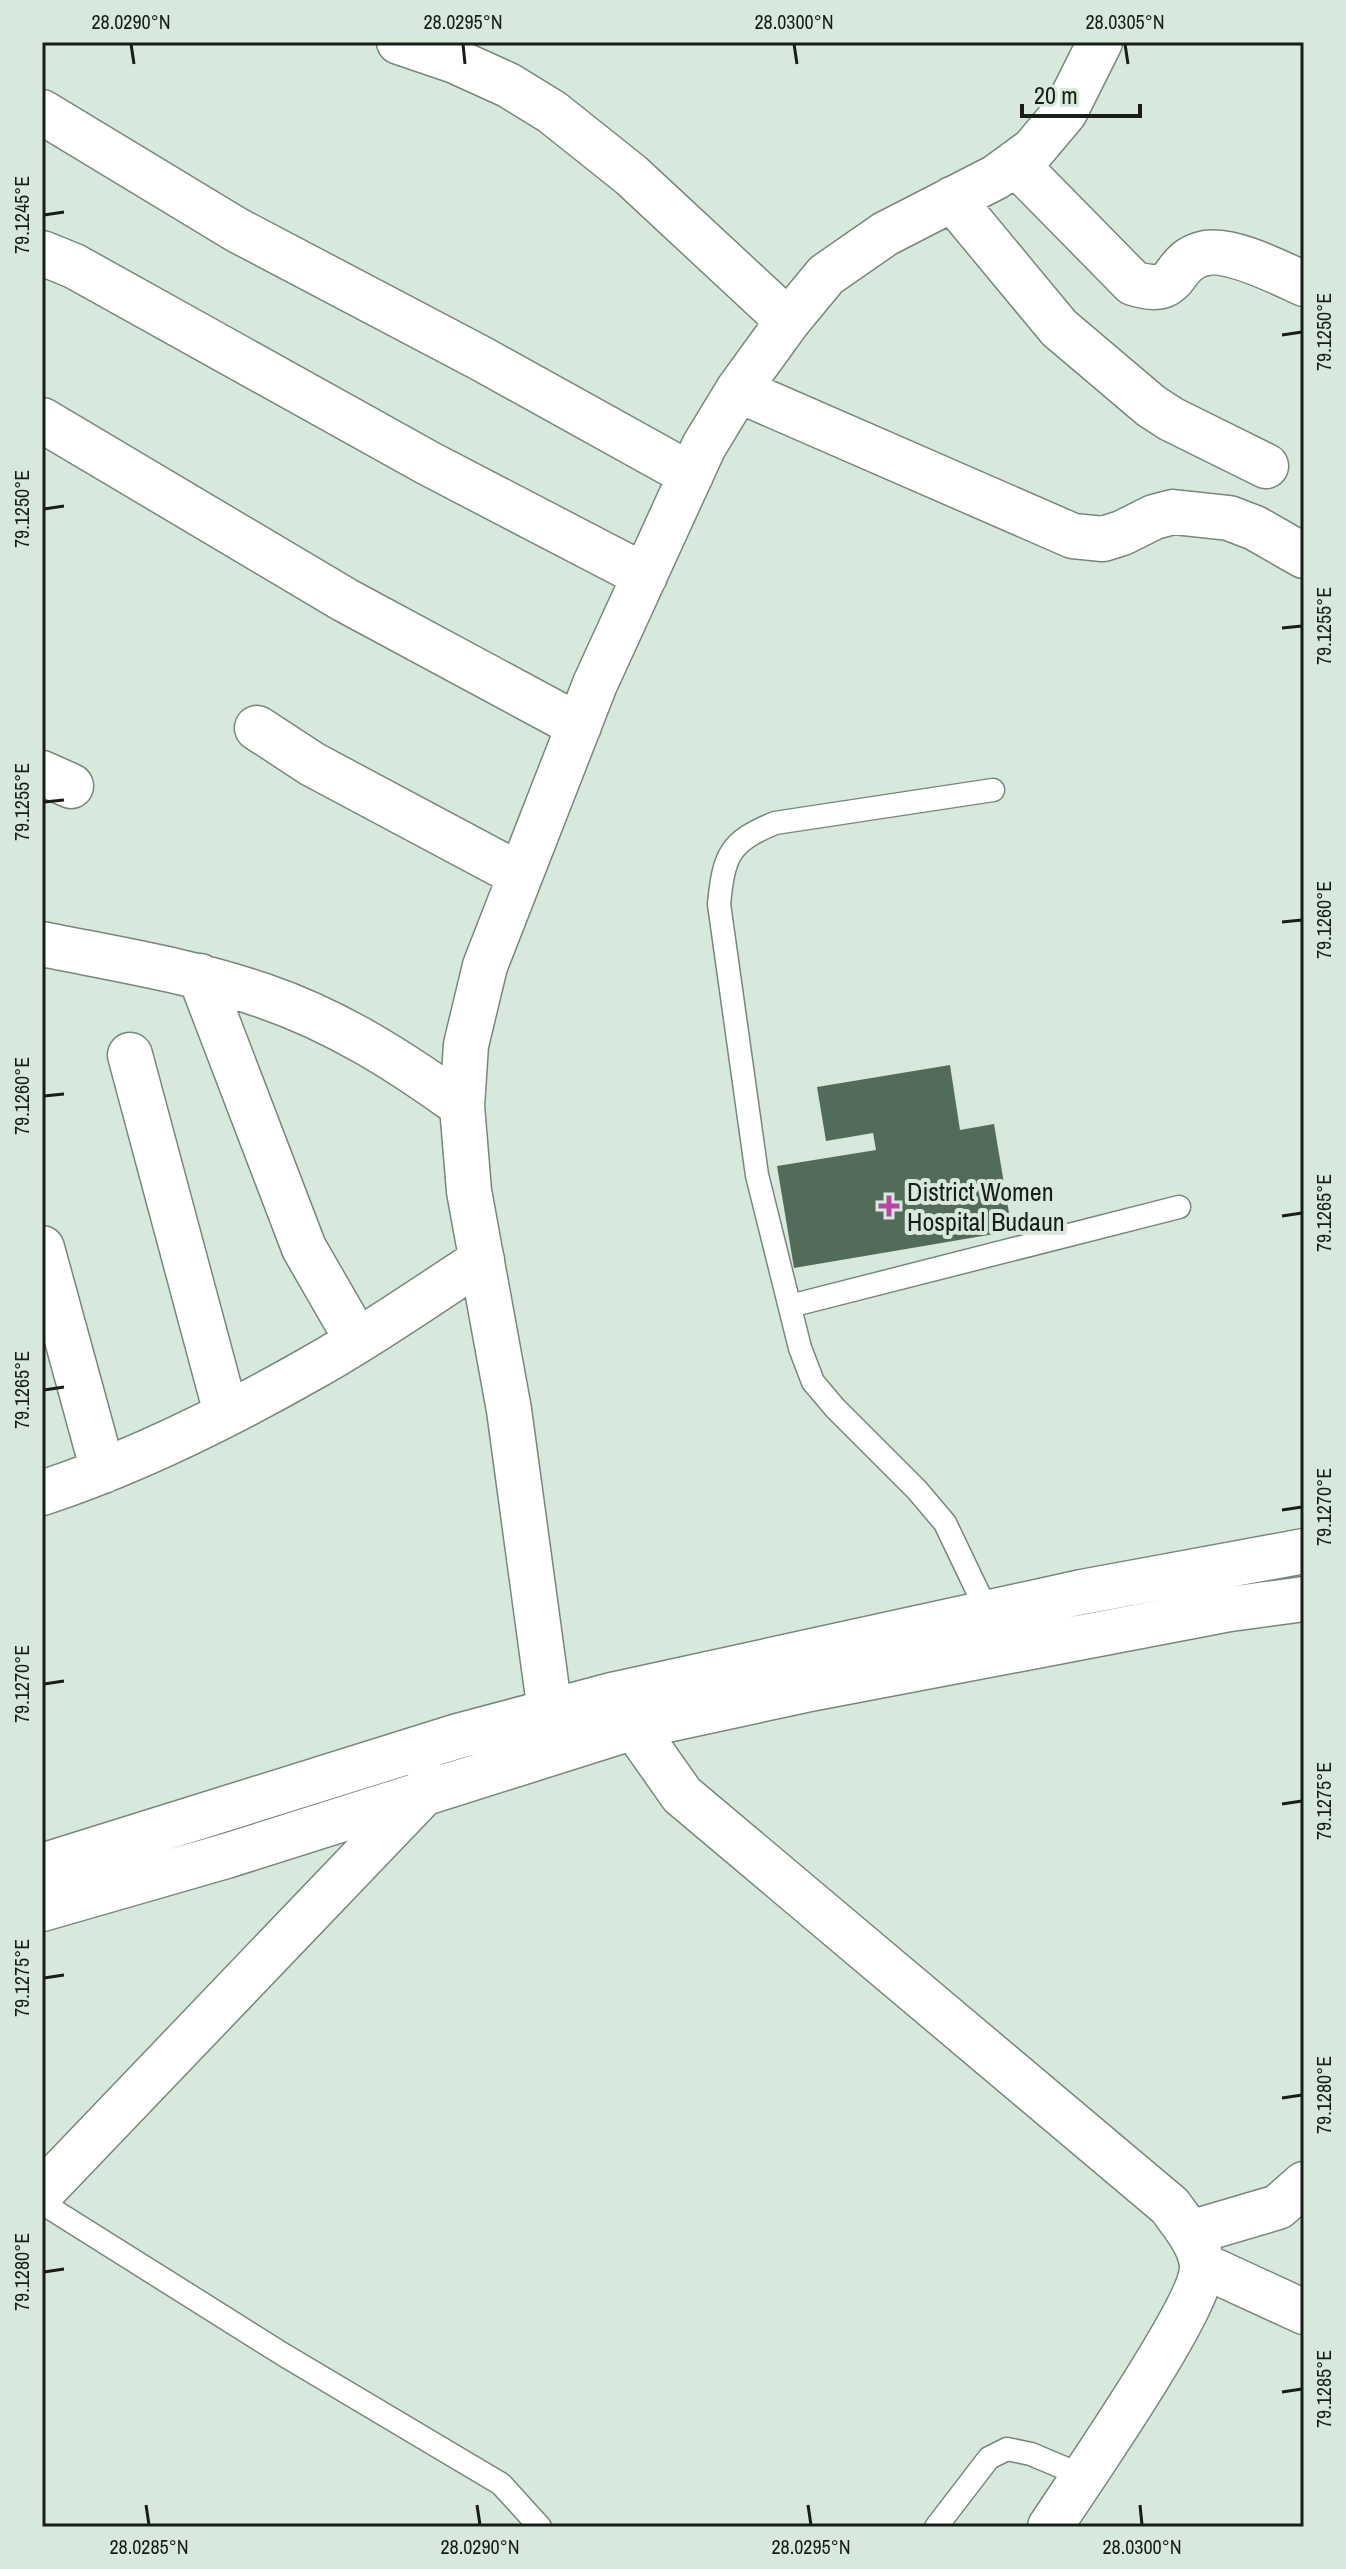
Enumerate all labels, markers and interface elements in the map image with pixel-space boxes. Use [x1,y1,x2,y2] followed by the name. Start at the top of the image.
[91,8,171,35] text: 28.0290°N
[423,8,503,35] text: 28.0295°N
[754,8,834,35] text: 28.0300°N
[1085,8,1165,35] text: 28.0305°N
[1022,68,1140,118] scale bar
[1034,79,1078,111] text: 20 m
[8,176,35,254] text: 79.1245°E
[1310,293,1337,371] text: 79.1250°E
[8,470,35,548] text: 79.1250°E
[1310,587,1337,665] text: 79.1255°E
[8,763,35,841] text: 79.1255°E
[1310,881,1337,959] text: 79.1260°E
[8,1057,35,1135] text: 79.1260°E
[907,1174,1065,1239] place label: District Women Hospital Budaun
[1310,1174,1337,1252] text: 79.1265°E
[878,1195,900,1217] marker: District Women Hospital Budaun
[8,1351,35,1429] text: 79.1265°E
[1310,1468,1337,1546] text: 79.1270°E
[8,1645,35,1723] text: 79.1270°E
[1310,1762,1337,1840] text: 79.1275°E
[8,1939,35,2017] text: 79.1275°E
[1310,2056,1337,2134] text: 79.1280°E
[8,2233,35,2311] text: 79.1280°E
[1310,2350,1337,2428] text: 79.1285°E
[109,2533,189,2560] text: 28.0285°N
[440,2533,520,2560] text: 28.0290°N
[771,2533,851,2560] text: 28.0295°N
[1102,2533,1182,2560] text: 28.0300°N

